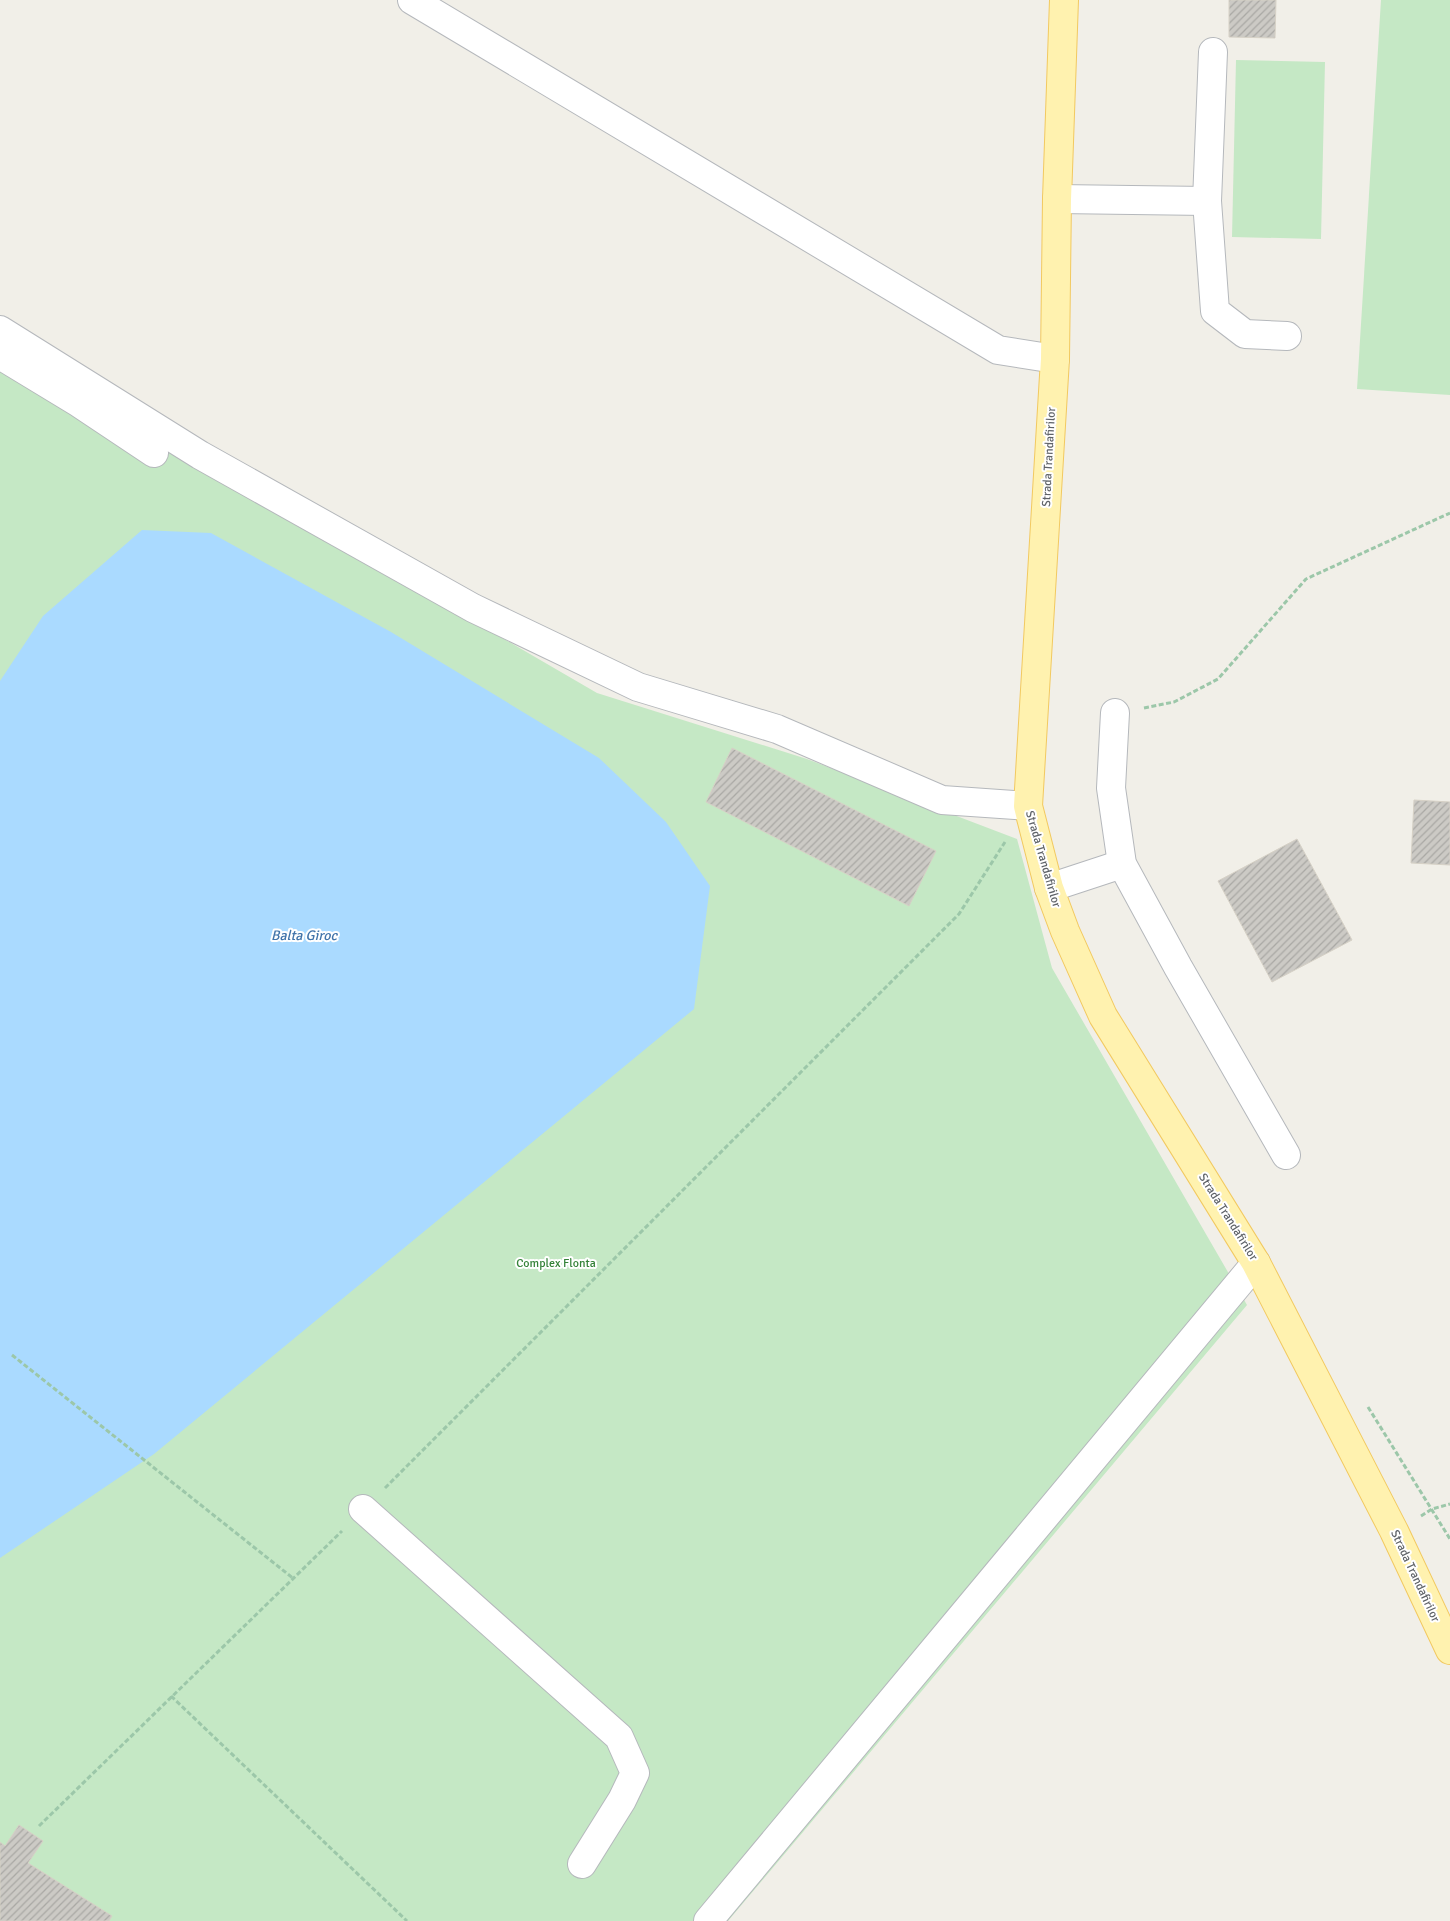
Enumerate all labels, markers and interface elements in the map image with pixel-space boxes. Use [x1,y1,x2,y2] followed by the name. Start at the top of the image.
[1039,406,1059,507] street label: Strada Trandafirilor
[1022,809,1064,910] street label: Strada Trandafirilor
[271,927,338,944] water label: Balta Giroc
[1195,1171,1261,1264] street label: Strada Trandafirilor
[516,1256,596,1271] park label: Complex Flonta
[1387,1528,1443,1625] street label: Strada Trandafirilor

